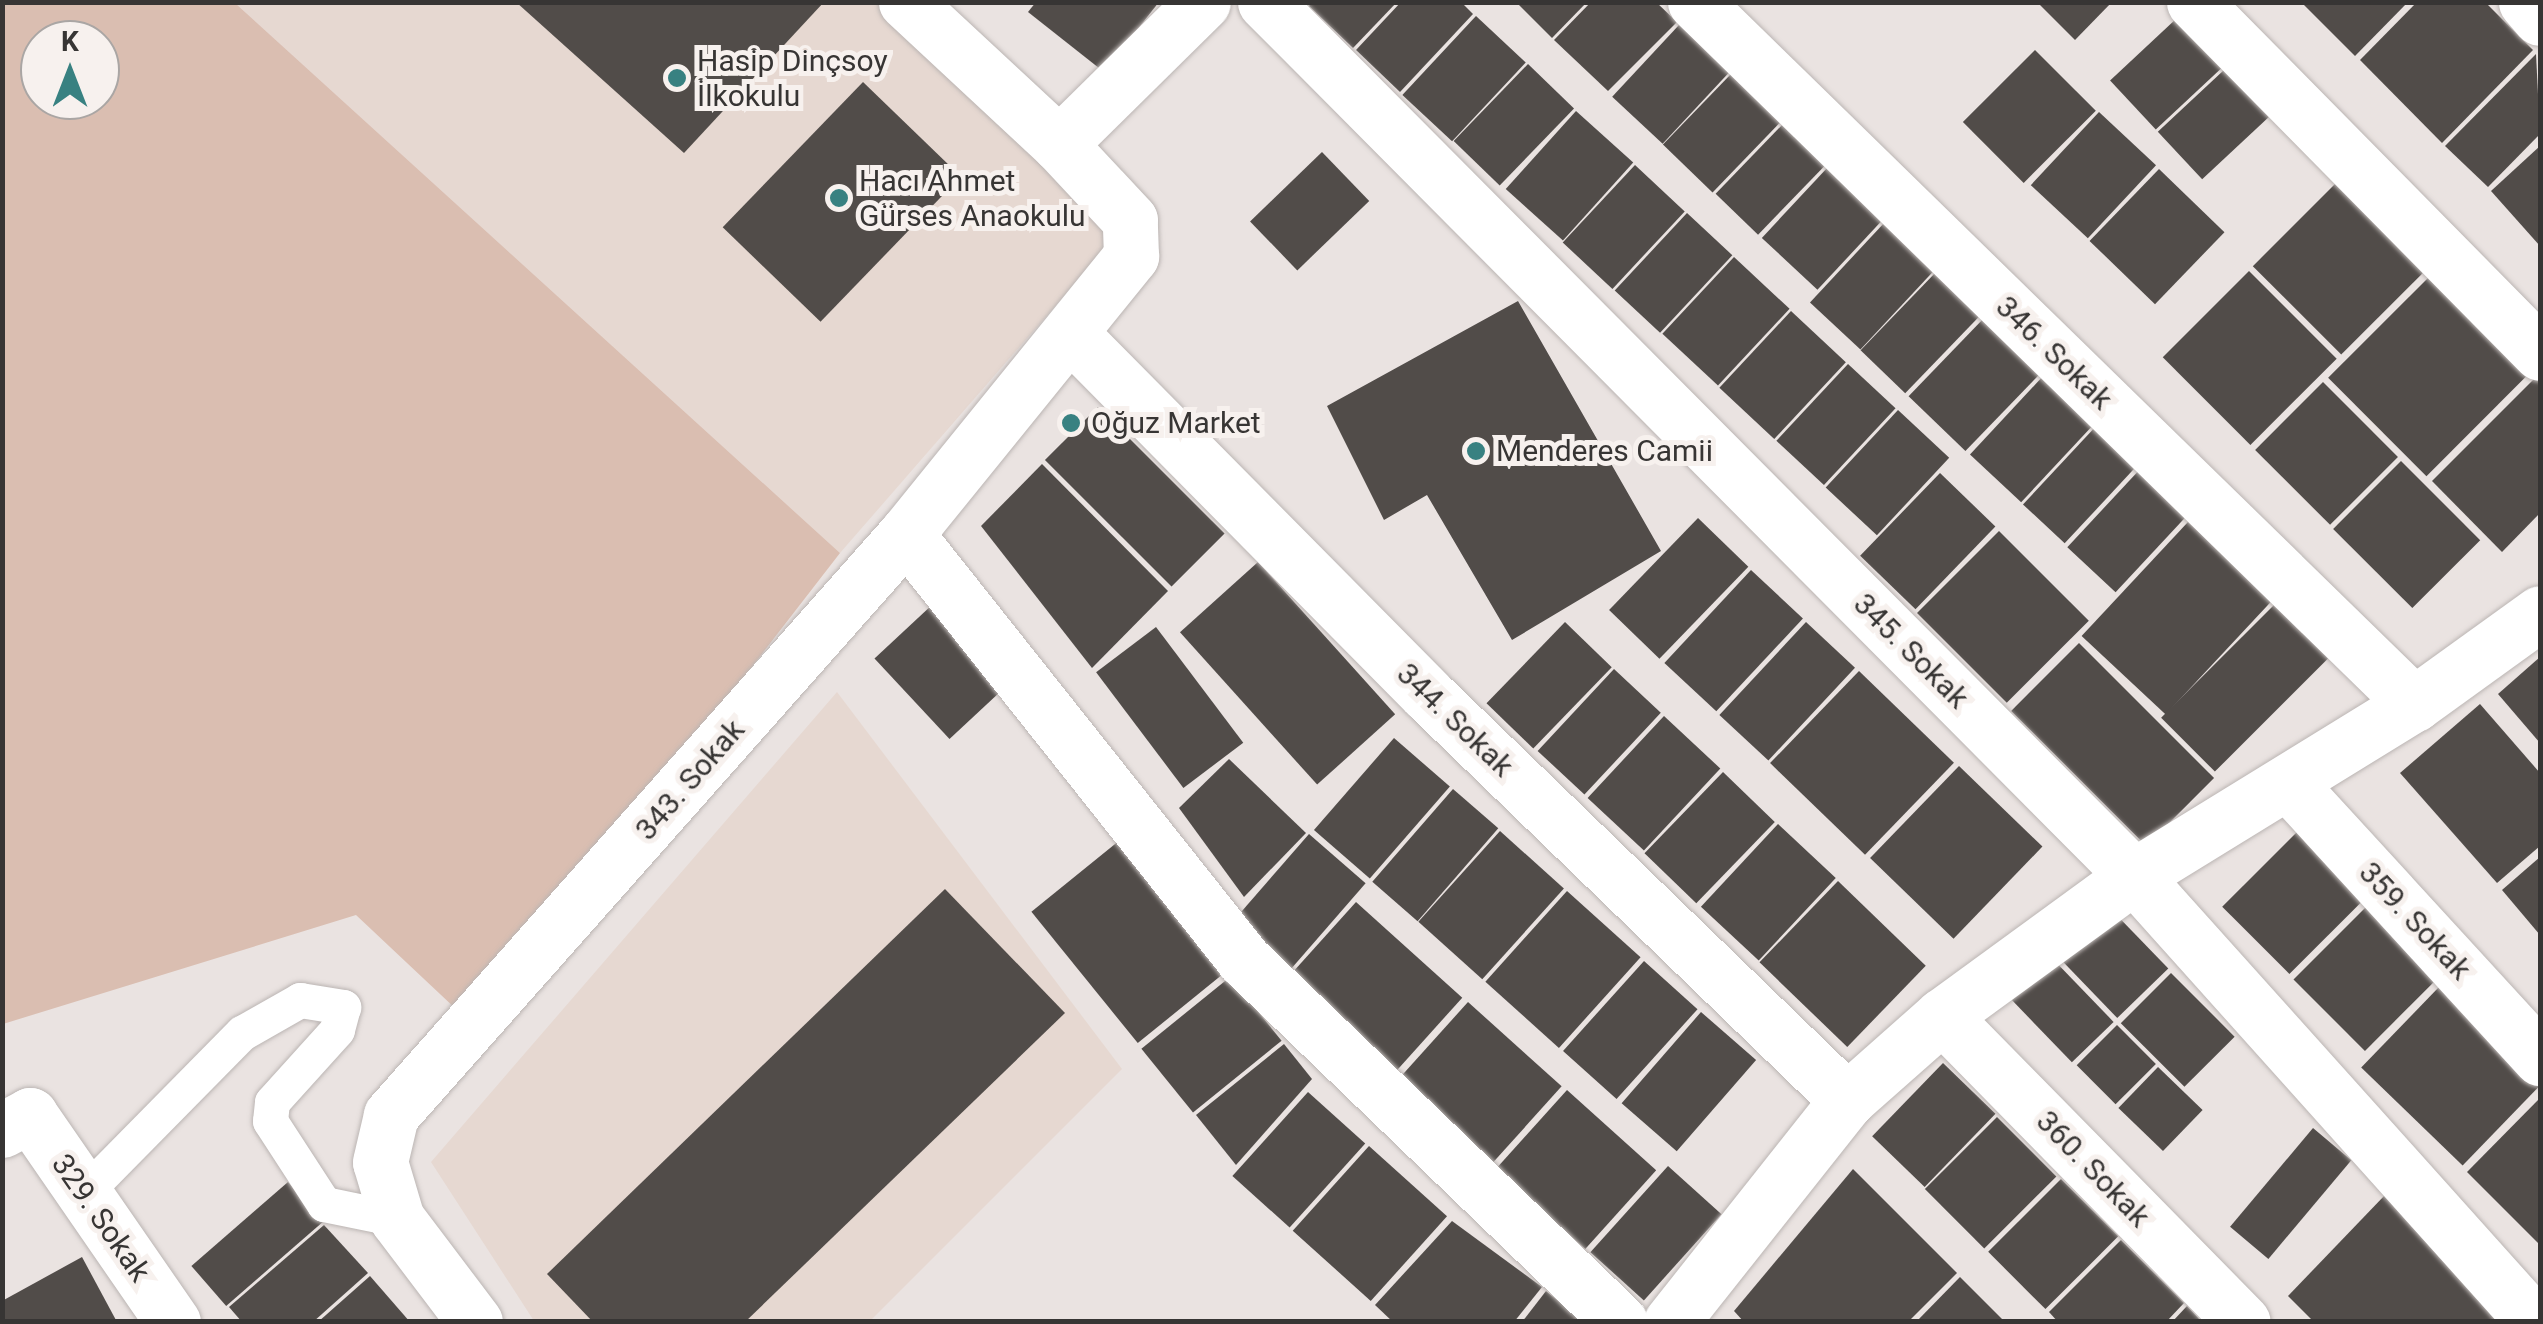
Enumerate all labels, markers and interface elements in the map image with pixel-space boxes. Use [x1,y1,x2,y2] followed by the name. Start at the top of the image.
[20,20,120,120] north arrow
[61,25,79,58] text: K
[697,43,888,114] place label: Hasip Dinçsoy İlkokulu
[666,67,688,89] marker: Hasip Dinçsoy İlkokulu
[859,163,1086,234] place label: Hacı Ahmet Gürses Anaokulu
[828,187,850,209] marker: Hacı Ahmet Gürses Anaokulu
[1988,289,2120,417] street label: 346. Sokak
[1091,405,1261,441] place label: Oğuz Market
[1060,412,1082,434] marker: Oğuz Market
[1496,433,1713,469] place label: Menderes Camii
[1465,440,1487,462] marker: Menderes Camii
[1846,586,1976,716] street label: 345. Sokak
[1389,656,1521,784] street label: 344. Sokak
[628,712,752,848] street label: 343. Sokak
[2352,855,2478,987] street label: 359. Sokak
[2029,1103,2157,1235] street label: 360. Sokak
[44,1147,158,1289] street label: 329. Sokak

